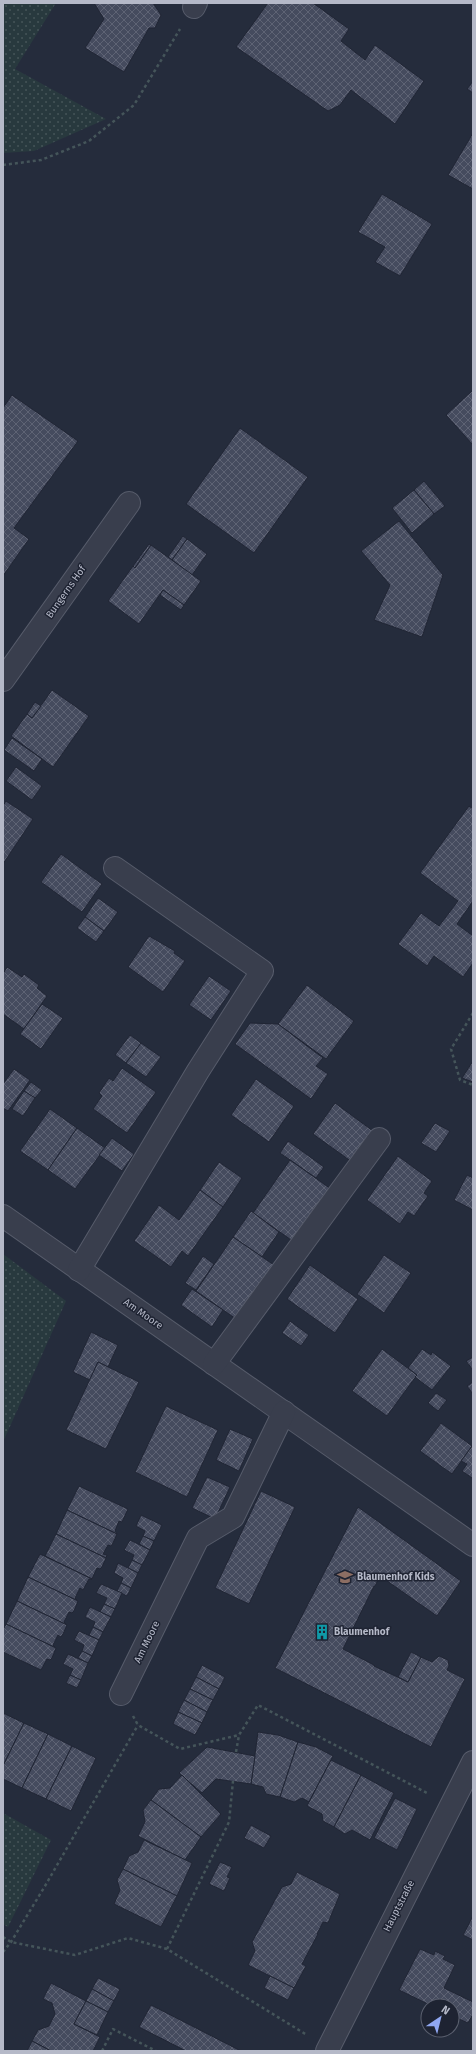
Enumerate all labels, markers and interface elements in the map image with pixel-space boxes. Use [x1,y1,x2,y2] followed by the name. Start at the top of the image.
[44,563,89,621] street label: Bungerns Hof
[121,1296,165,1332] street label: Am Moore
[336,1568,354,1586] school or university icon: Blaumenhof Kids
[357,1571,435,1583] place label: Blaumenhof Kids
[132,1619,162,1665] street label: Am Moore
[313,1623,331,1641] building icon: Blaumenhof
[334,1626,391,1638] place label: Blaumenhof
[381,1878,417,1934] street label: Hauptstraße
[420,1998,460,2038] north arrow
[439,2003,452,2018] text: N

